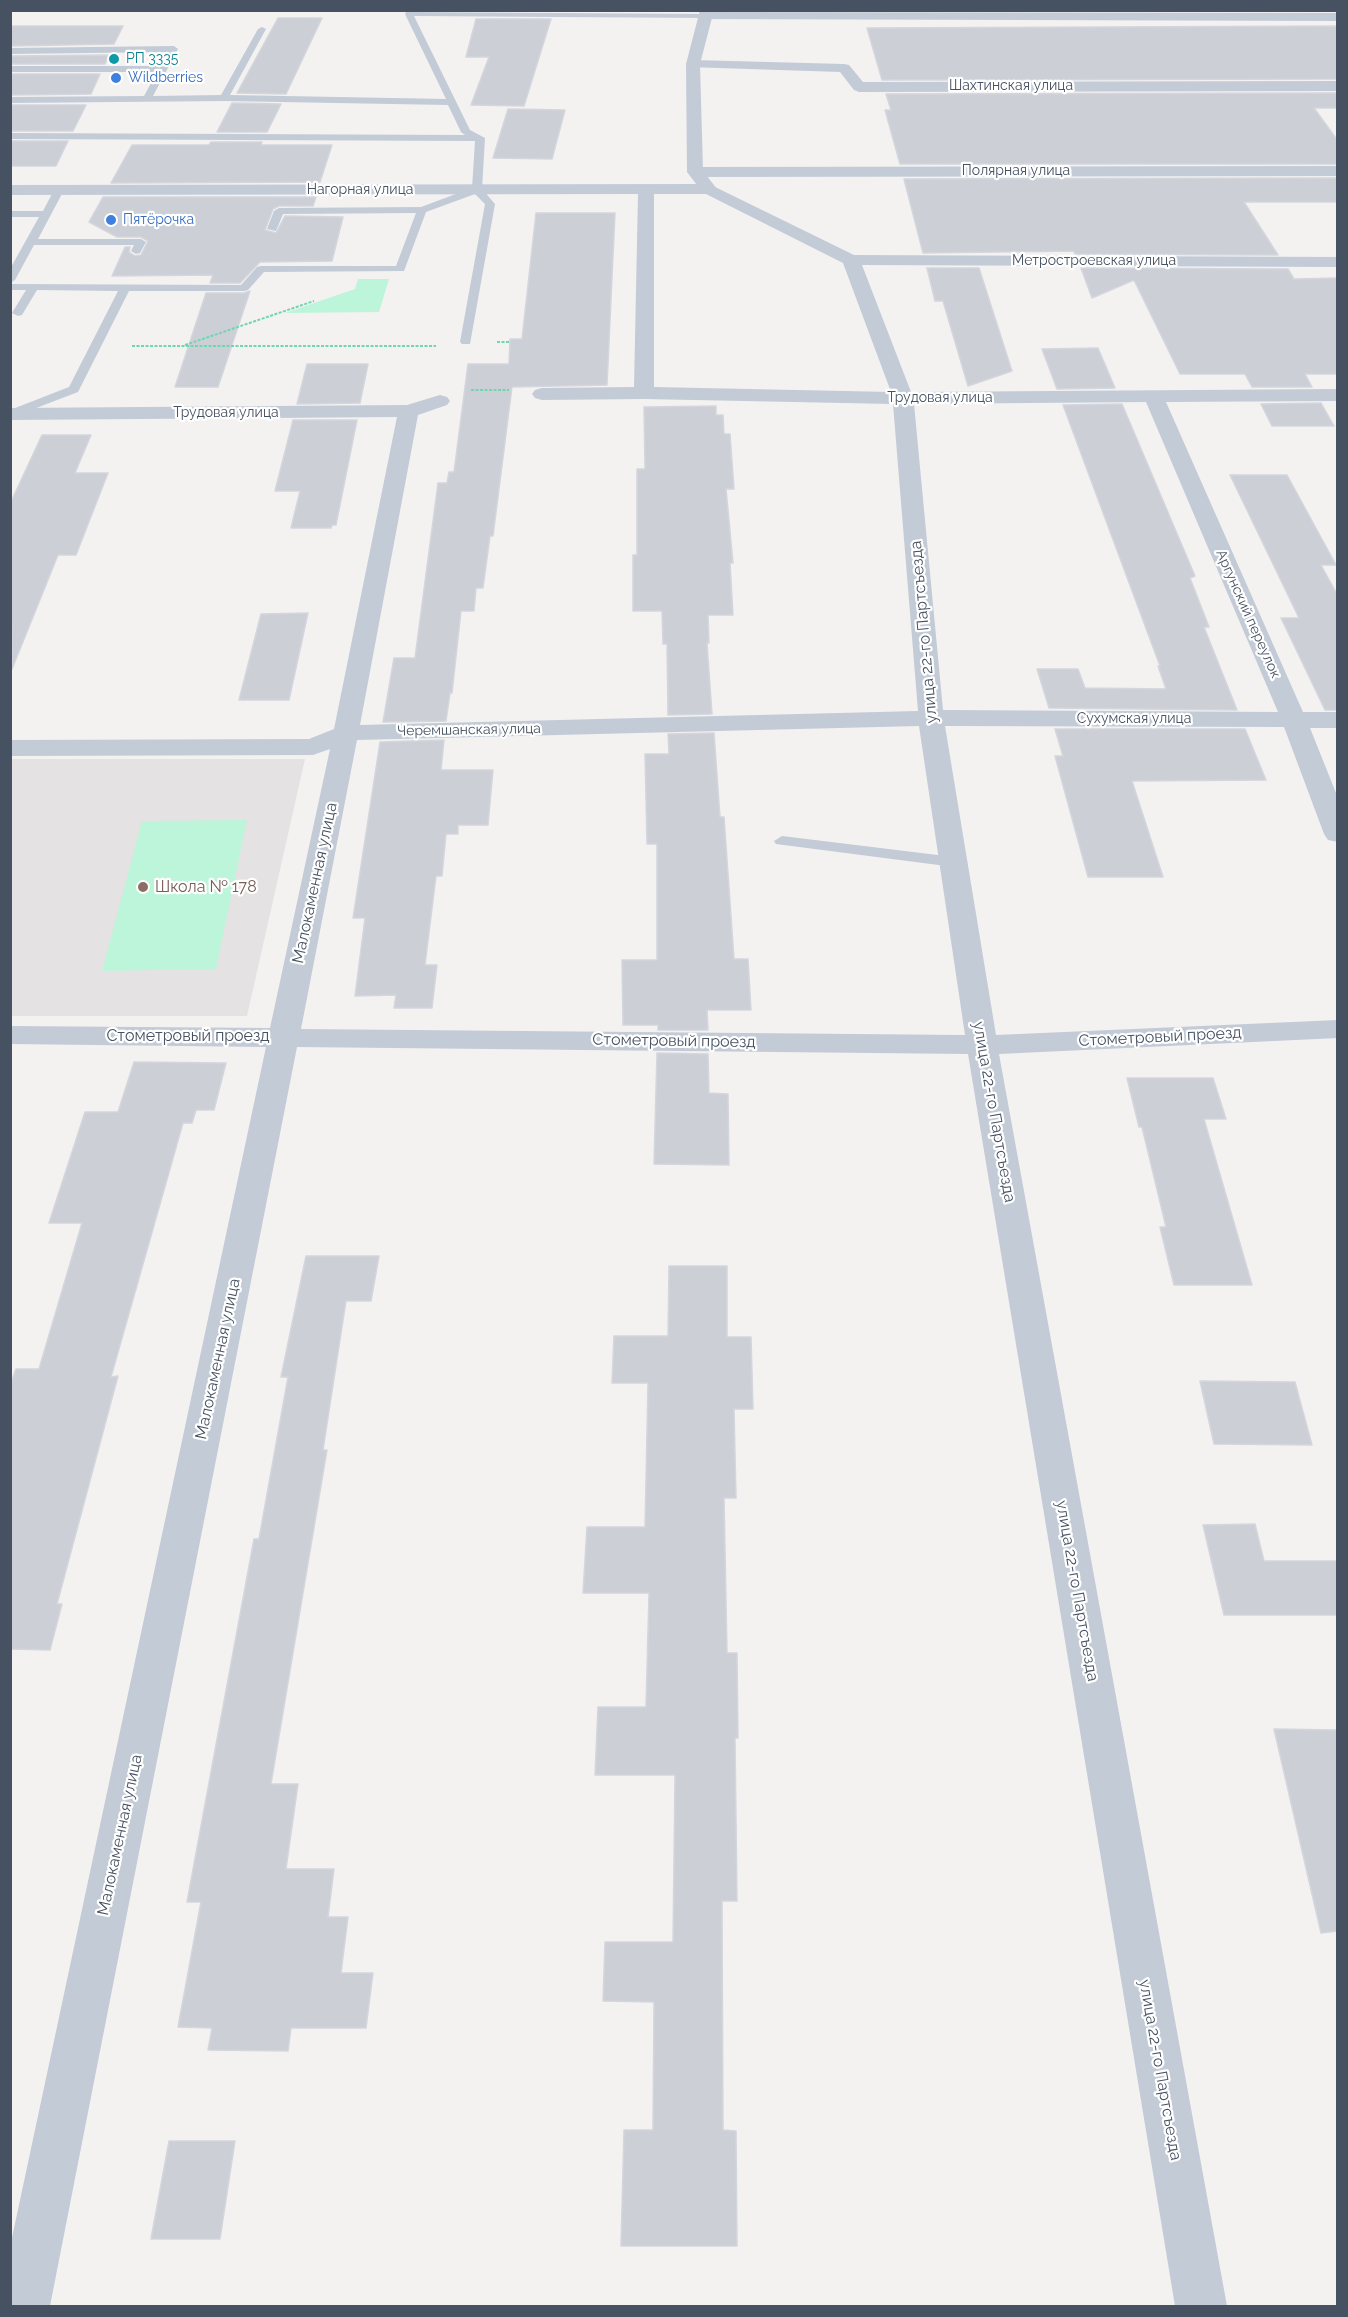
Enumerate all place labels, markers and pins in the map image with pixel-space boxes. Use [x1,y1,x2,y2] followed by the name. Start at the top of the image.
[126,51,178,67] place label: РП 3335
[107,52,121,66] marker: РП 3335
[128,70,203,86] place label: Wildberries
[109,71,123,85] marker: Wildberries
[123,212,194,228] place label: Пятёрочка
[104,213,118,227] marker: Пятёрочка
[155,877,257,897] place label: Школа № 178
[136,880,150,894] marker: Школа № 178

